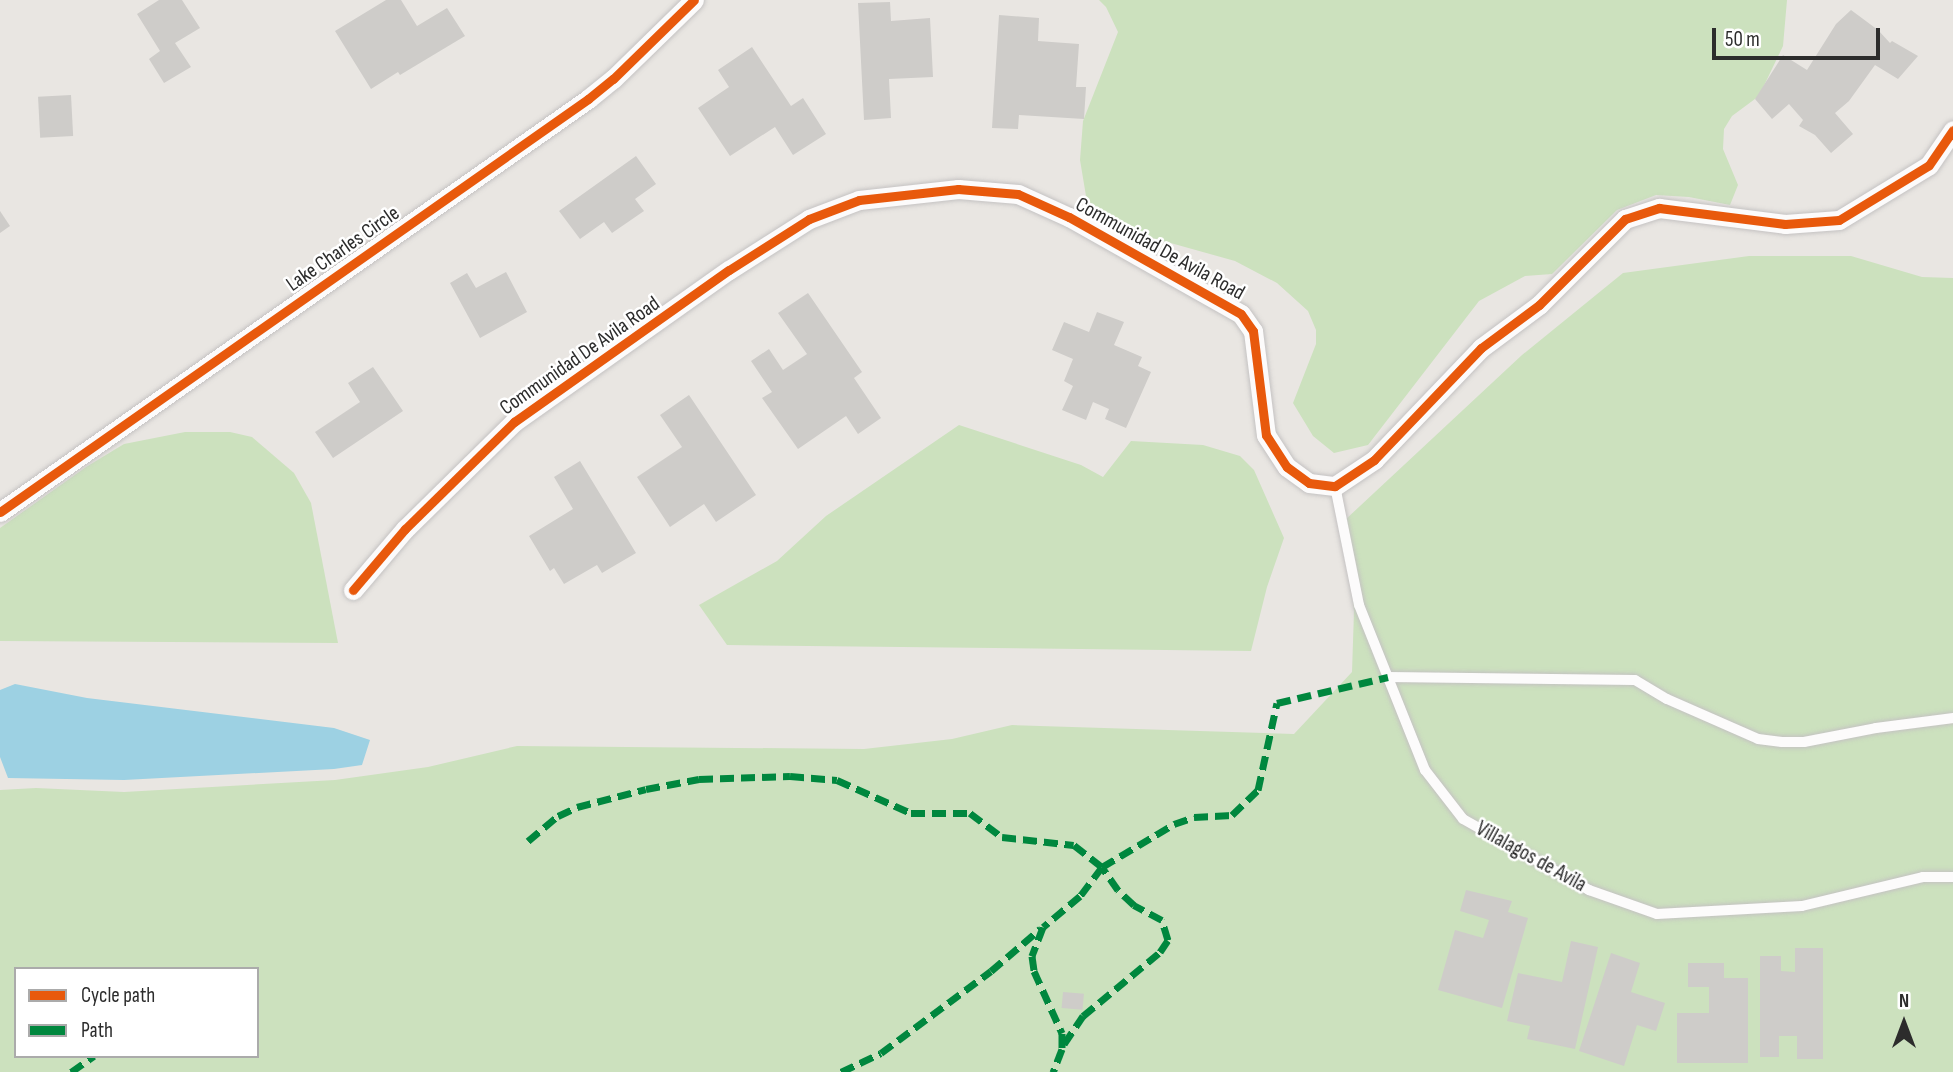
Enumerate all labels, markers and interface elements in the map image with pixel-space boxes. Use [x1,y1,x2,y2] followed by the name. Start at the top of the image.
[1715,14,1883,58] scale bar
[1725,27,1760,52] text: 50 m
[1071,192,1249,306] street label: Communidad De Avila Road
[282,201,404,297] street label: Lake Charles Circle
[495,291,665,421] street label: Communidad De Avila Road
[1471,816,1591,898] street label: Villalagos de Avila
[14,967,259,1058] legend
[81,983,155,1008] text: Cycle path
[1869,988,1939,1058] north arrow
[1899,990,1909,1013] text: N
[81,1018,113,1043] text: Path

